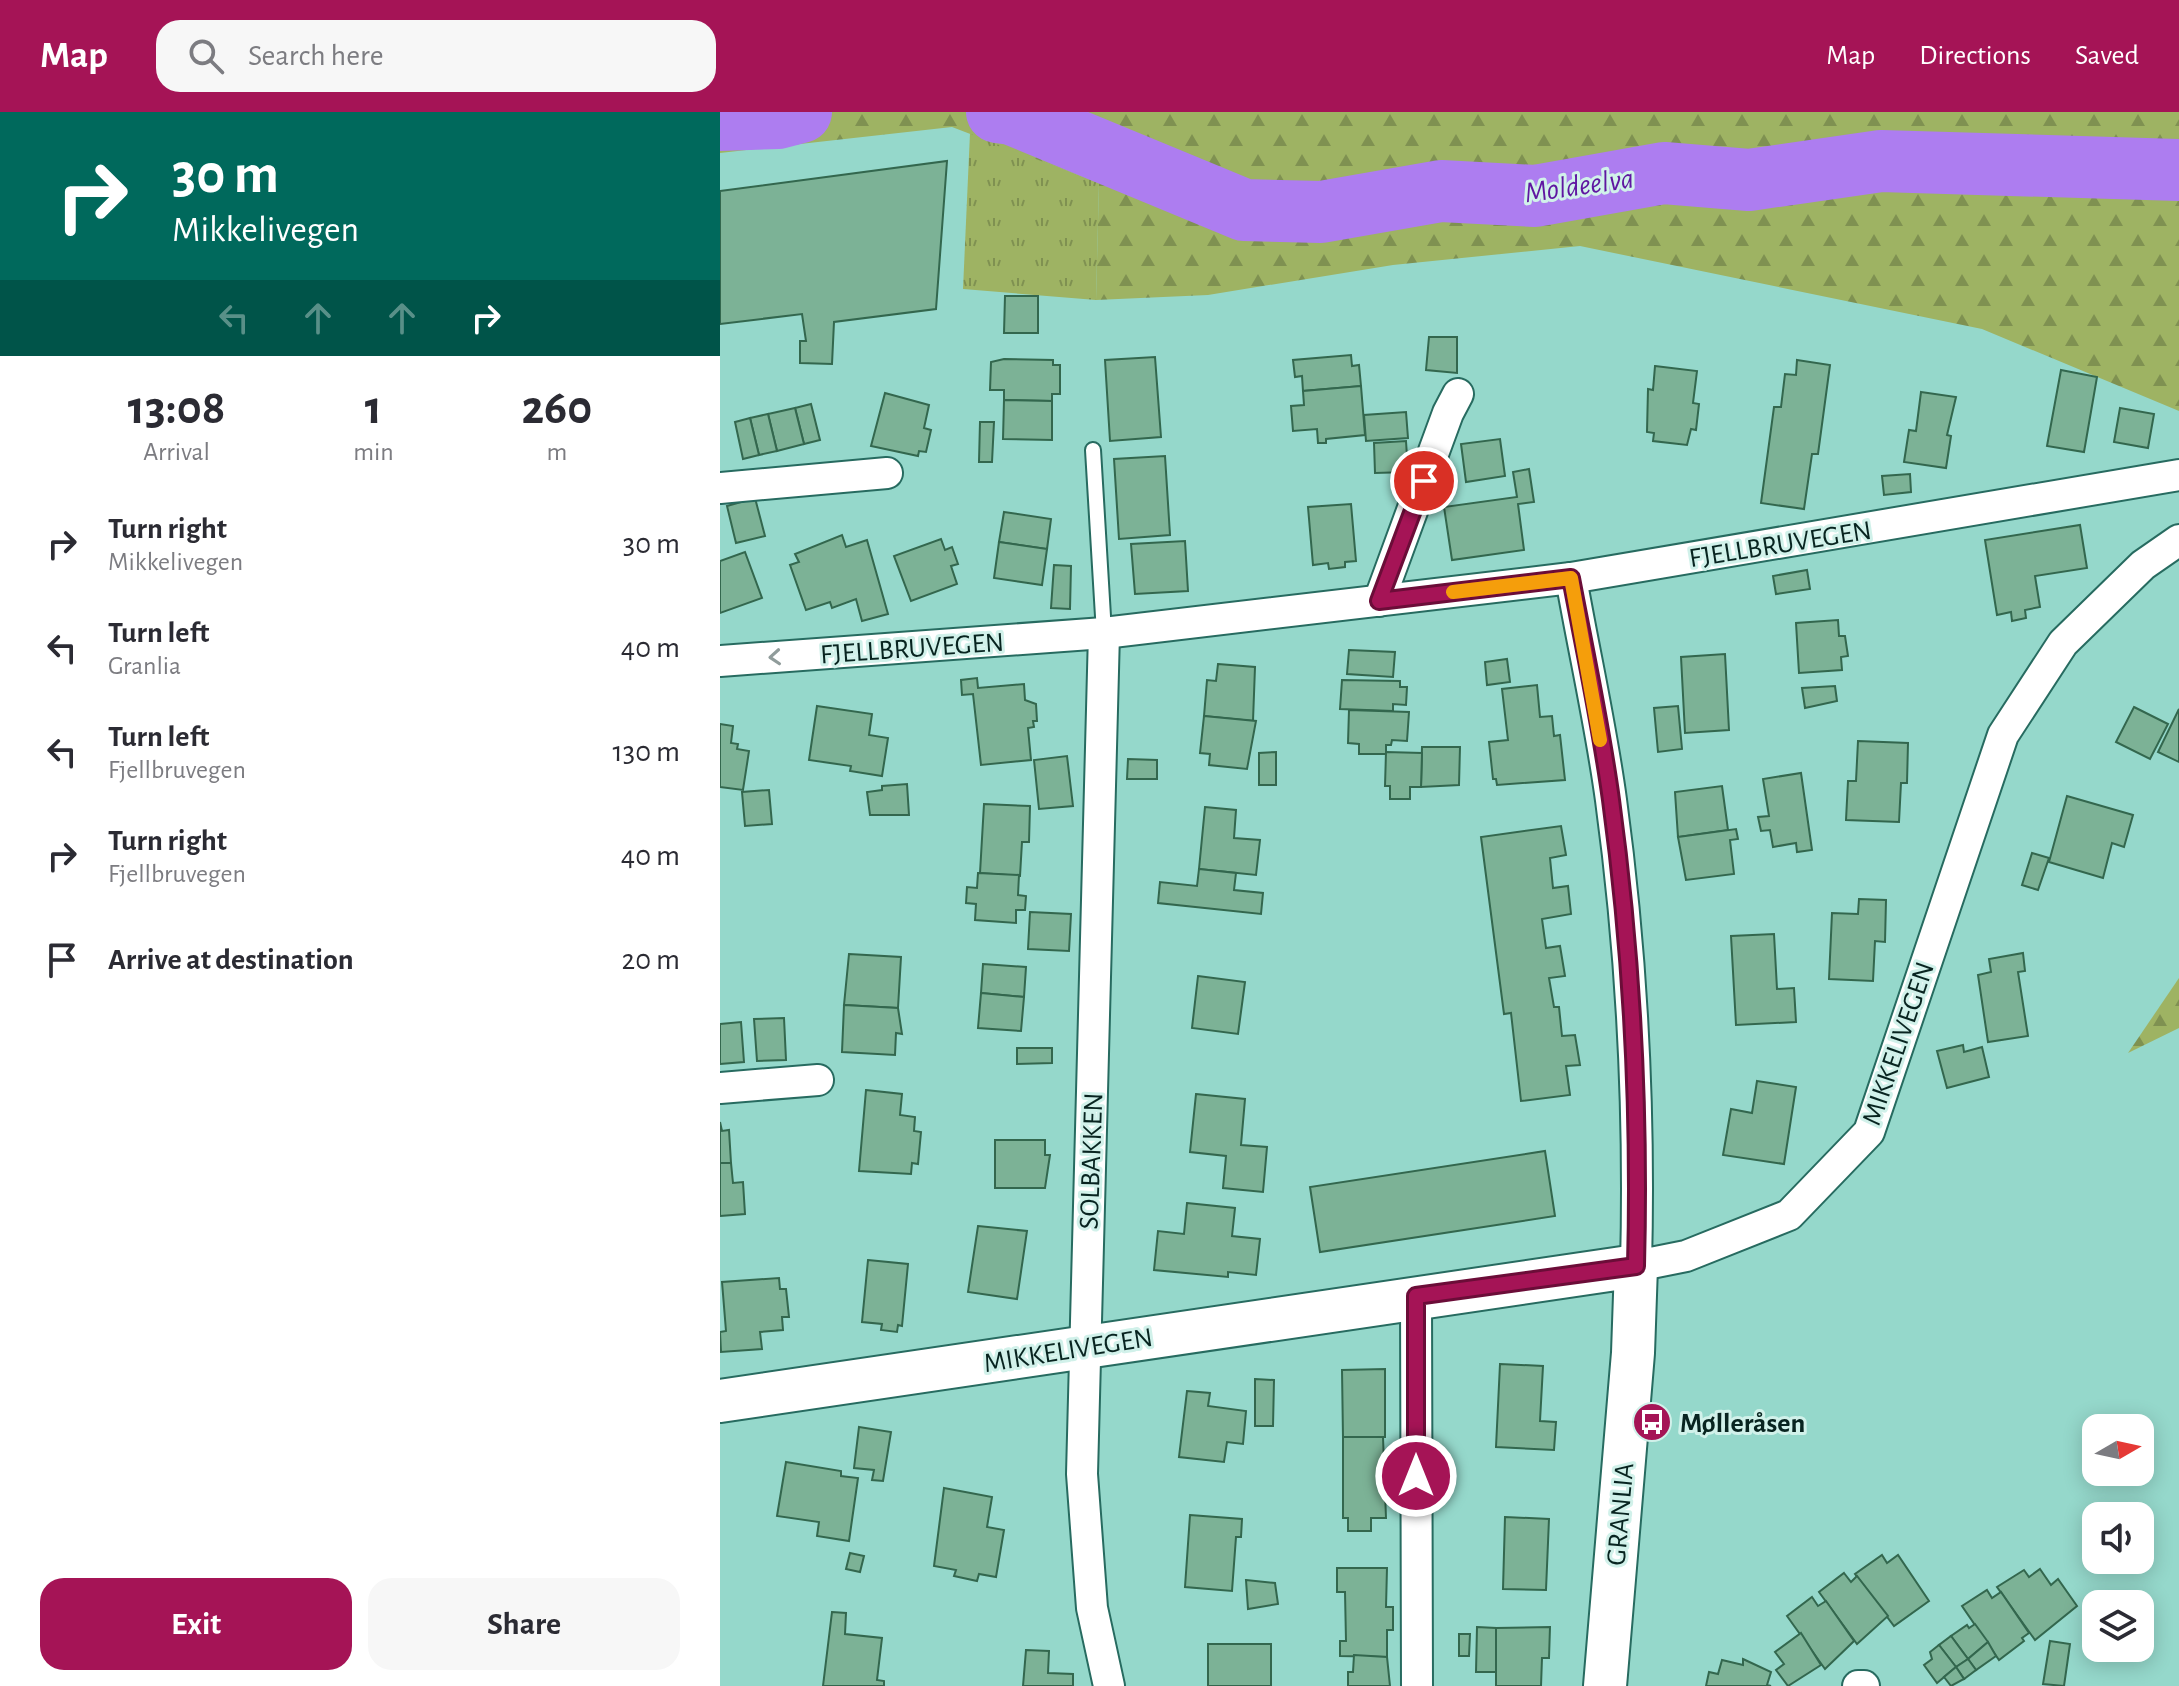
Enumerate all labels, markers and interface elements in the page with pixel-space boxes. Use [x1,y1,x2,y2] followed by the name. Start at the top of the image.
[156,20,716,92] search box
[184,34,228,78] icon: search
[40,37,108,75] text: Map
[248,41,384,71] text: Search here
[1826,42,1875,70] text: Map
[1919,42,2031,70] text: Directions
[2075,42,2139,70] text: Saved
[40,144,144,248] icon: right
[172,147,279,203] text: 30 m
[1523,163,1636,208] water label: Moldeelva
[172,212,359,248] text: Mikkelivegen
[212,296,256,340] icon: left
[296,296,340,340] icon: ahead
[380,296,424,340] icon: ahead
[464,296,508,340] icon: right
[128,385,225,433] text: 13:08
[365,385,382,433] text: 1
[521,385,592,433] text: 260
[143,439,210,465] text: Arrival
[353,439,394,465] text: min
[546,439,567,465] text: m
[1390,447,1458,515] pin
[1402,459,1446,503] icon: arrive
[108,514,227,544] text: Turn right
[1687,517,1874,573] street label: FJELLBRUVEGEN
[40,522,84,566] icon: right
[623,529,680,559] text: 30 m
[108,549,243,575] text: Mikkelivegen
[108,618,209,648] text: Turn left
[40,626,84,670] icon: left
[819,629,1005,669] street label: FJELLBRUVEGEN
[621,633,680,663] text: 40 m
[768,648,781,665] one-way arrow
[108,653,181,679] text: Granlia
[108,722,209,752] text: Turn left
[40,730,84,774] icon: left
[613,737,680,767] text: 130 m
[108,757,246,783] text: Fjellbruvegen
[108,826,227,856] text: Turn right
[40,834,84,878] icon: right
[621,841,680,871] text: 40 m
[108,861,246,887] text: Fjellbruvegen
[40,938,84,982] icon: arrive
[108,945,354,975] text: Arrive at destination
[622,945,680,975] text: 20 m
[1858,958,1940,1129] street label: MIKKELIVEGEN
[1076,1092,1108,1230] street label: SOLBAKKEN
[982,1324,1155,1378] street label: MIKKELIVEGEN
[1631,1401,1673,1443] bus stop icon: Mølleråsen
[1680,1410,1805,1438] place label: Mølleråsen
[2082,1414,2154,1486] north arrow
[2082,1414,2154,1662] map controls
[1374,1434,1458,1518] position arrow
[1603,1462,1639,1567] street label: GRANLIA
[2082,1502,2154,1574] button: sound
[40,1578,352,1670] button: Exit
[368,1578,680,1670] button: Share
[2082,1590,2154,1662] button: layers

